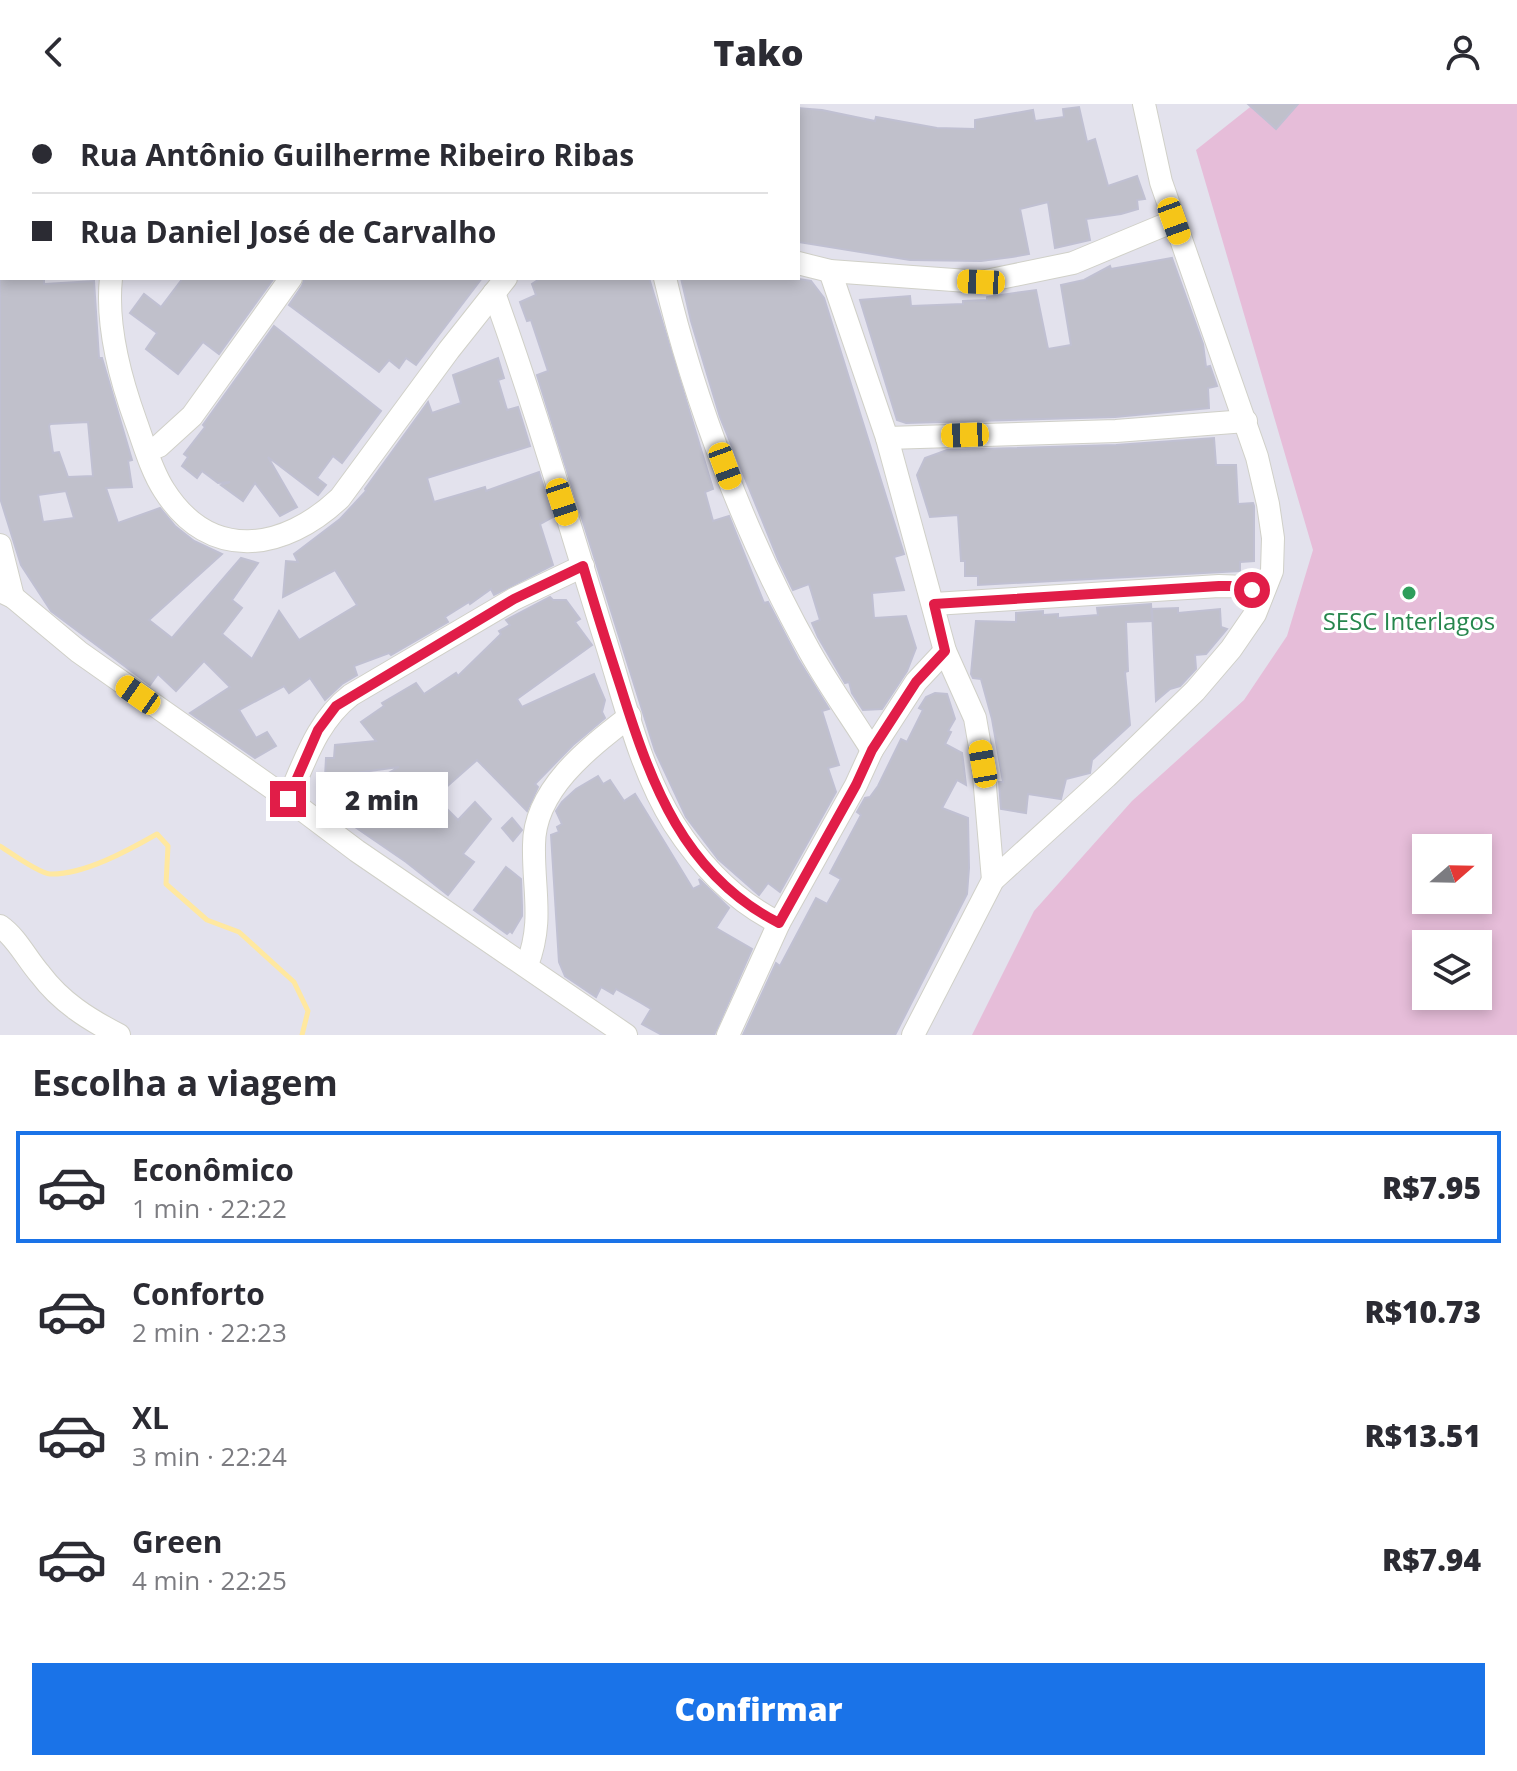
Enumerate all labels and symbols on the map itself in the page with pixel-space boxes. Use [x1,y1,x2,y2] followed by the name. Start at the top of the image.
[1155,194,1193,248] car
[957,269,1005,295] car
[941,422,989,448] car
[706,439,744,493] car
[543,475,581,529] car
[1234,572,1270,608] route start
[1400,584,1418,602] marker: SESC Interlagos
[1323,604,1495,637] place label: SESC Interlagos
[111,671,165,719] car
[967,738,999,790] car
[316,771,448,827] callout: 2 min
[270,781,306,817] route end
[1412,834,1492,914] north arrow

